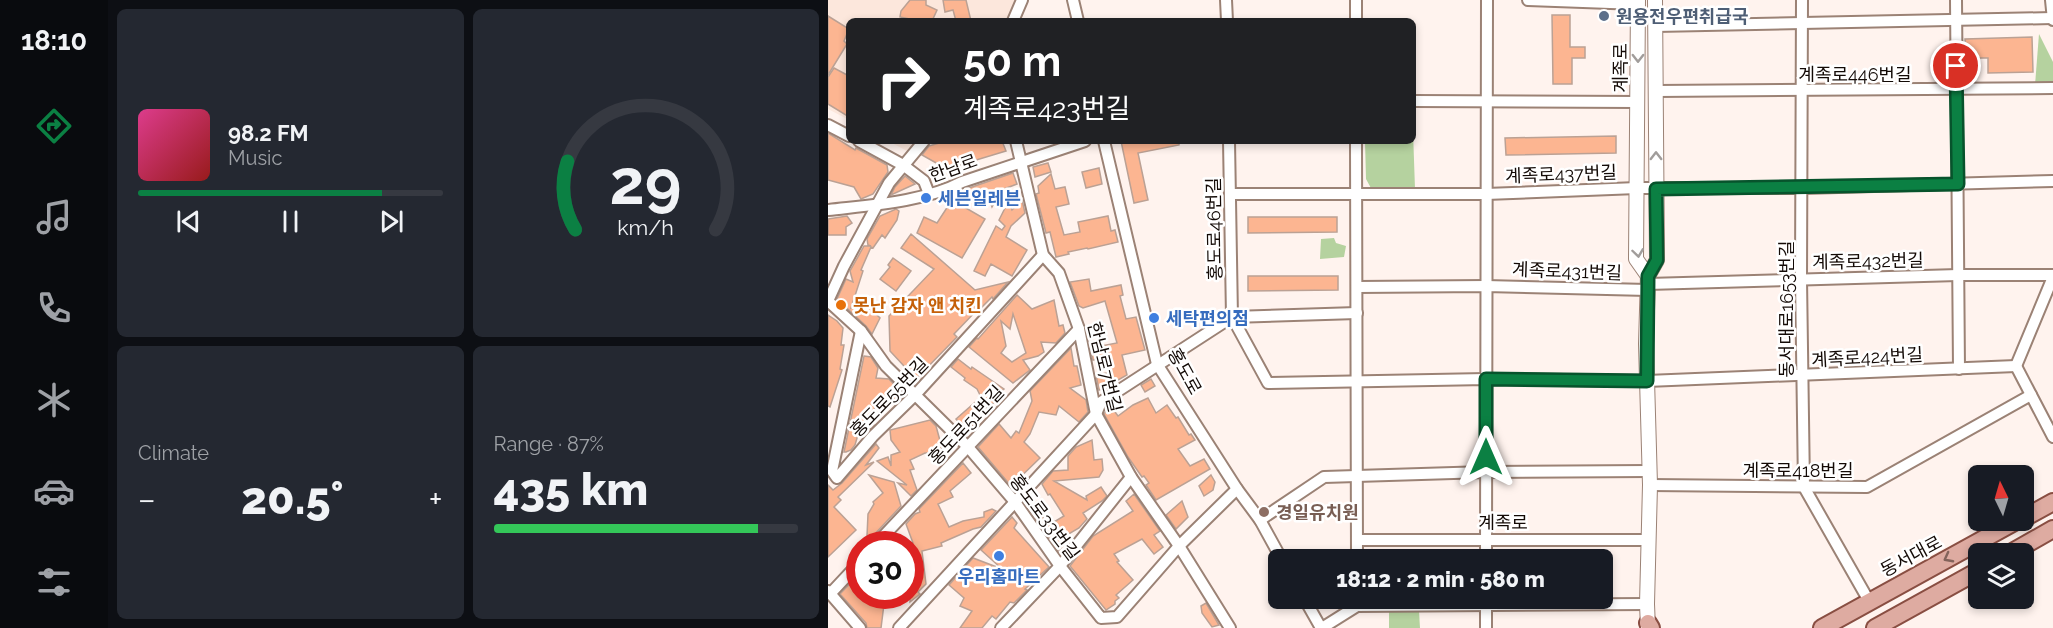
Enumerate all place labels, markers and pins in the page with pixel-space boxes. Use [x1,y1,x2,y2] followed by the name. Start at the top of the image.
[1616,6,1748,27] place label: 원용전우편취급국
[1597,9,1611,23] marker: 원용전우편취급국
[1930,40,1981,91] pin
[938,188,1021,209] place label: 세븐일레븐
[919,191,933,205] marker: 세븐일레븐
[853,295,982,316] place label: 못난 감자 앤 치킨
[834,298,848,312] marker: 못난 감자 앤 치킨
[1166,308,1249,329] place label: 세탁편의점
[1147,311,1161,325] marker: 세탁편의점
[1276,502,1359,523] place label: 경일유치원
[1257,505,1271,519] marker: 경일유치원
[992,549,1006,563] marker: 우리홈마트
[958,566,1040,587] place label: 우리홈마트

